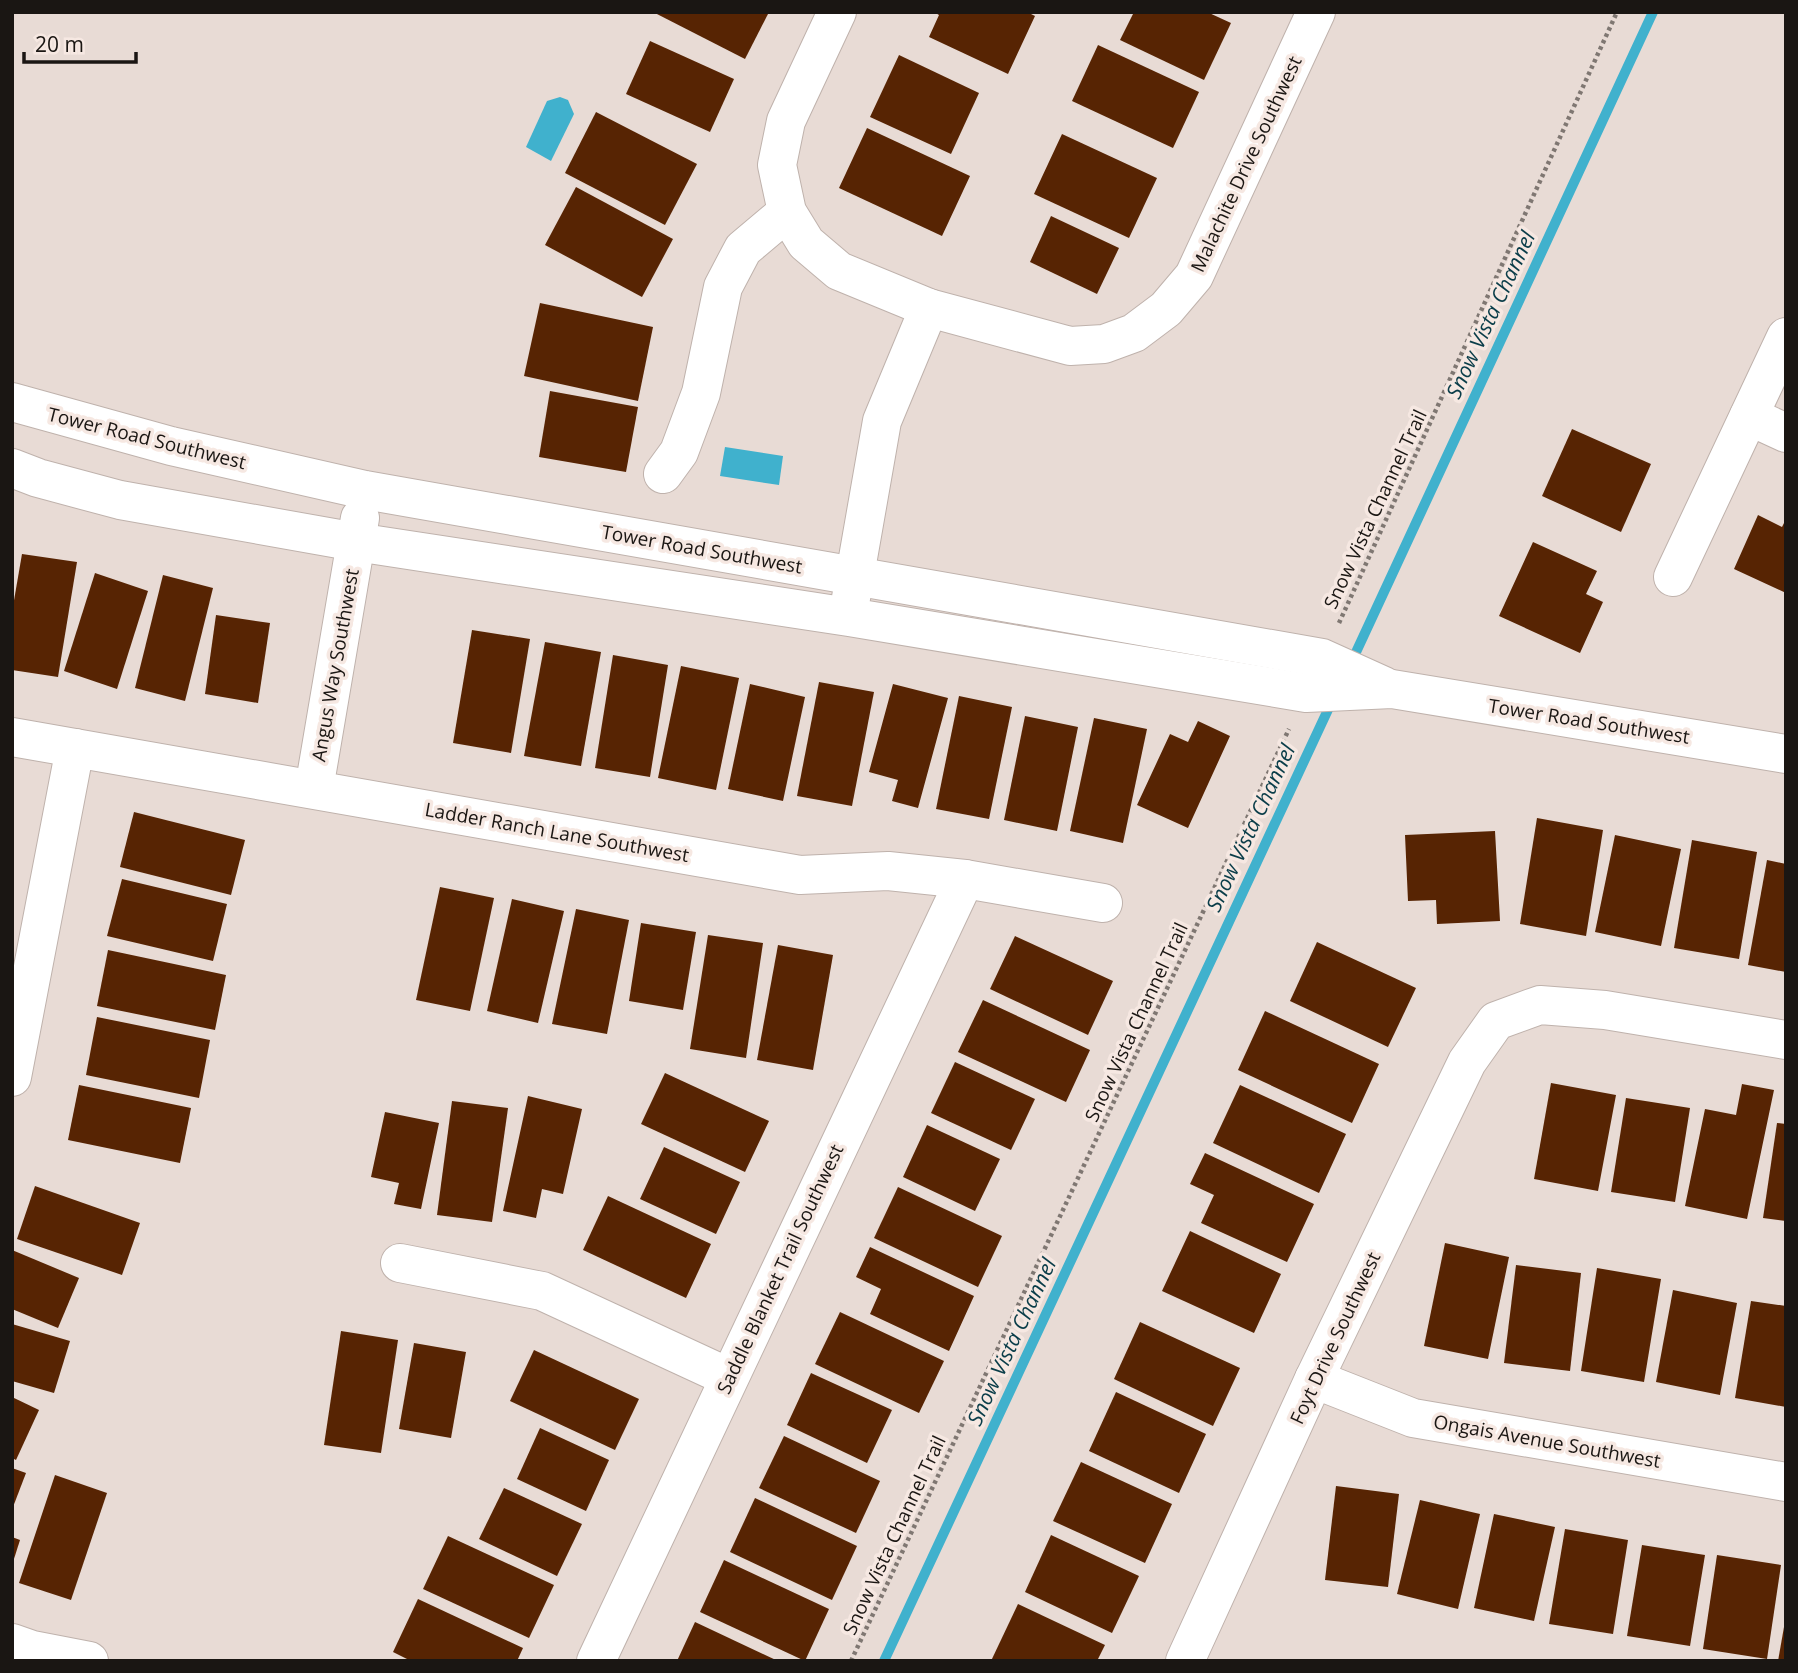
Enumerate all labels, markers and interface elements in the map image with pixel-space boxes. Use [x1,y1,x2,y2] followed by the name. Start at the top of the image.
[24,21,136,65] scale bar
[35,30,84,58] text: 20 m
[1184,52,1308,276] street label: Malachite Drive Southwest
[1439,226,1541,403] water label: Snow Vista Channel
[45,401,249,475] street label: Tower Road Southwest
[1317,405,1433,613] street label: Snow Vista Channel Trail
[600,519,805,580] street label: Tower Road Southwest
[305,566,365,763] street label: Angus Way Southwest
[1487,692,1692,750] street label: Tower Road Southwest
[1199,739,1301,916] water label: Snow Vista Channel
[423,796,691,868] street label: Ladder Ranch Lane Southwest
[1078,918,1194,1126] street label: Snow Vista Channel Trail
[711,1140,850,1398] street label: Saddle Blanket Trail Southwest
[1284,1248,1386,1428] street label: Foyt Drive Southwest
[960,1253,1062,1430] water label: Snow Vista Channel
[1431,1408,1663,1474] street label: Ongais Avenue Southwest
[836,1431,952,1639] street label: Snow Vista Channel Trail

